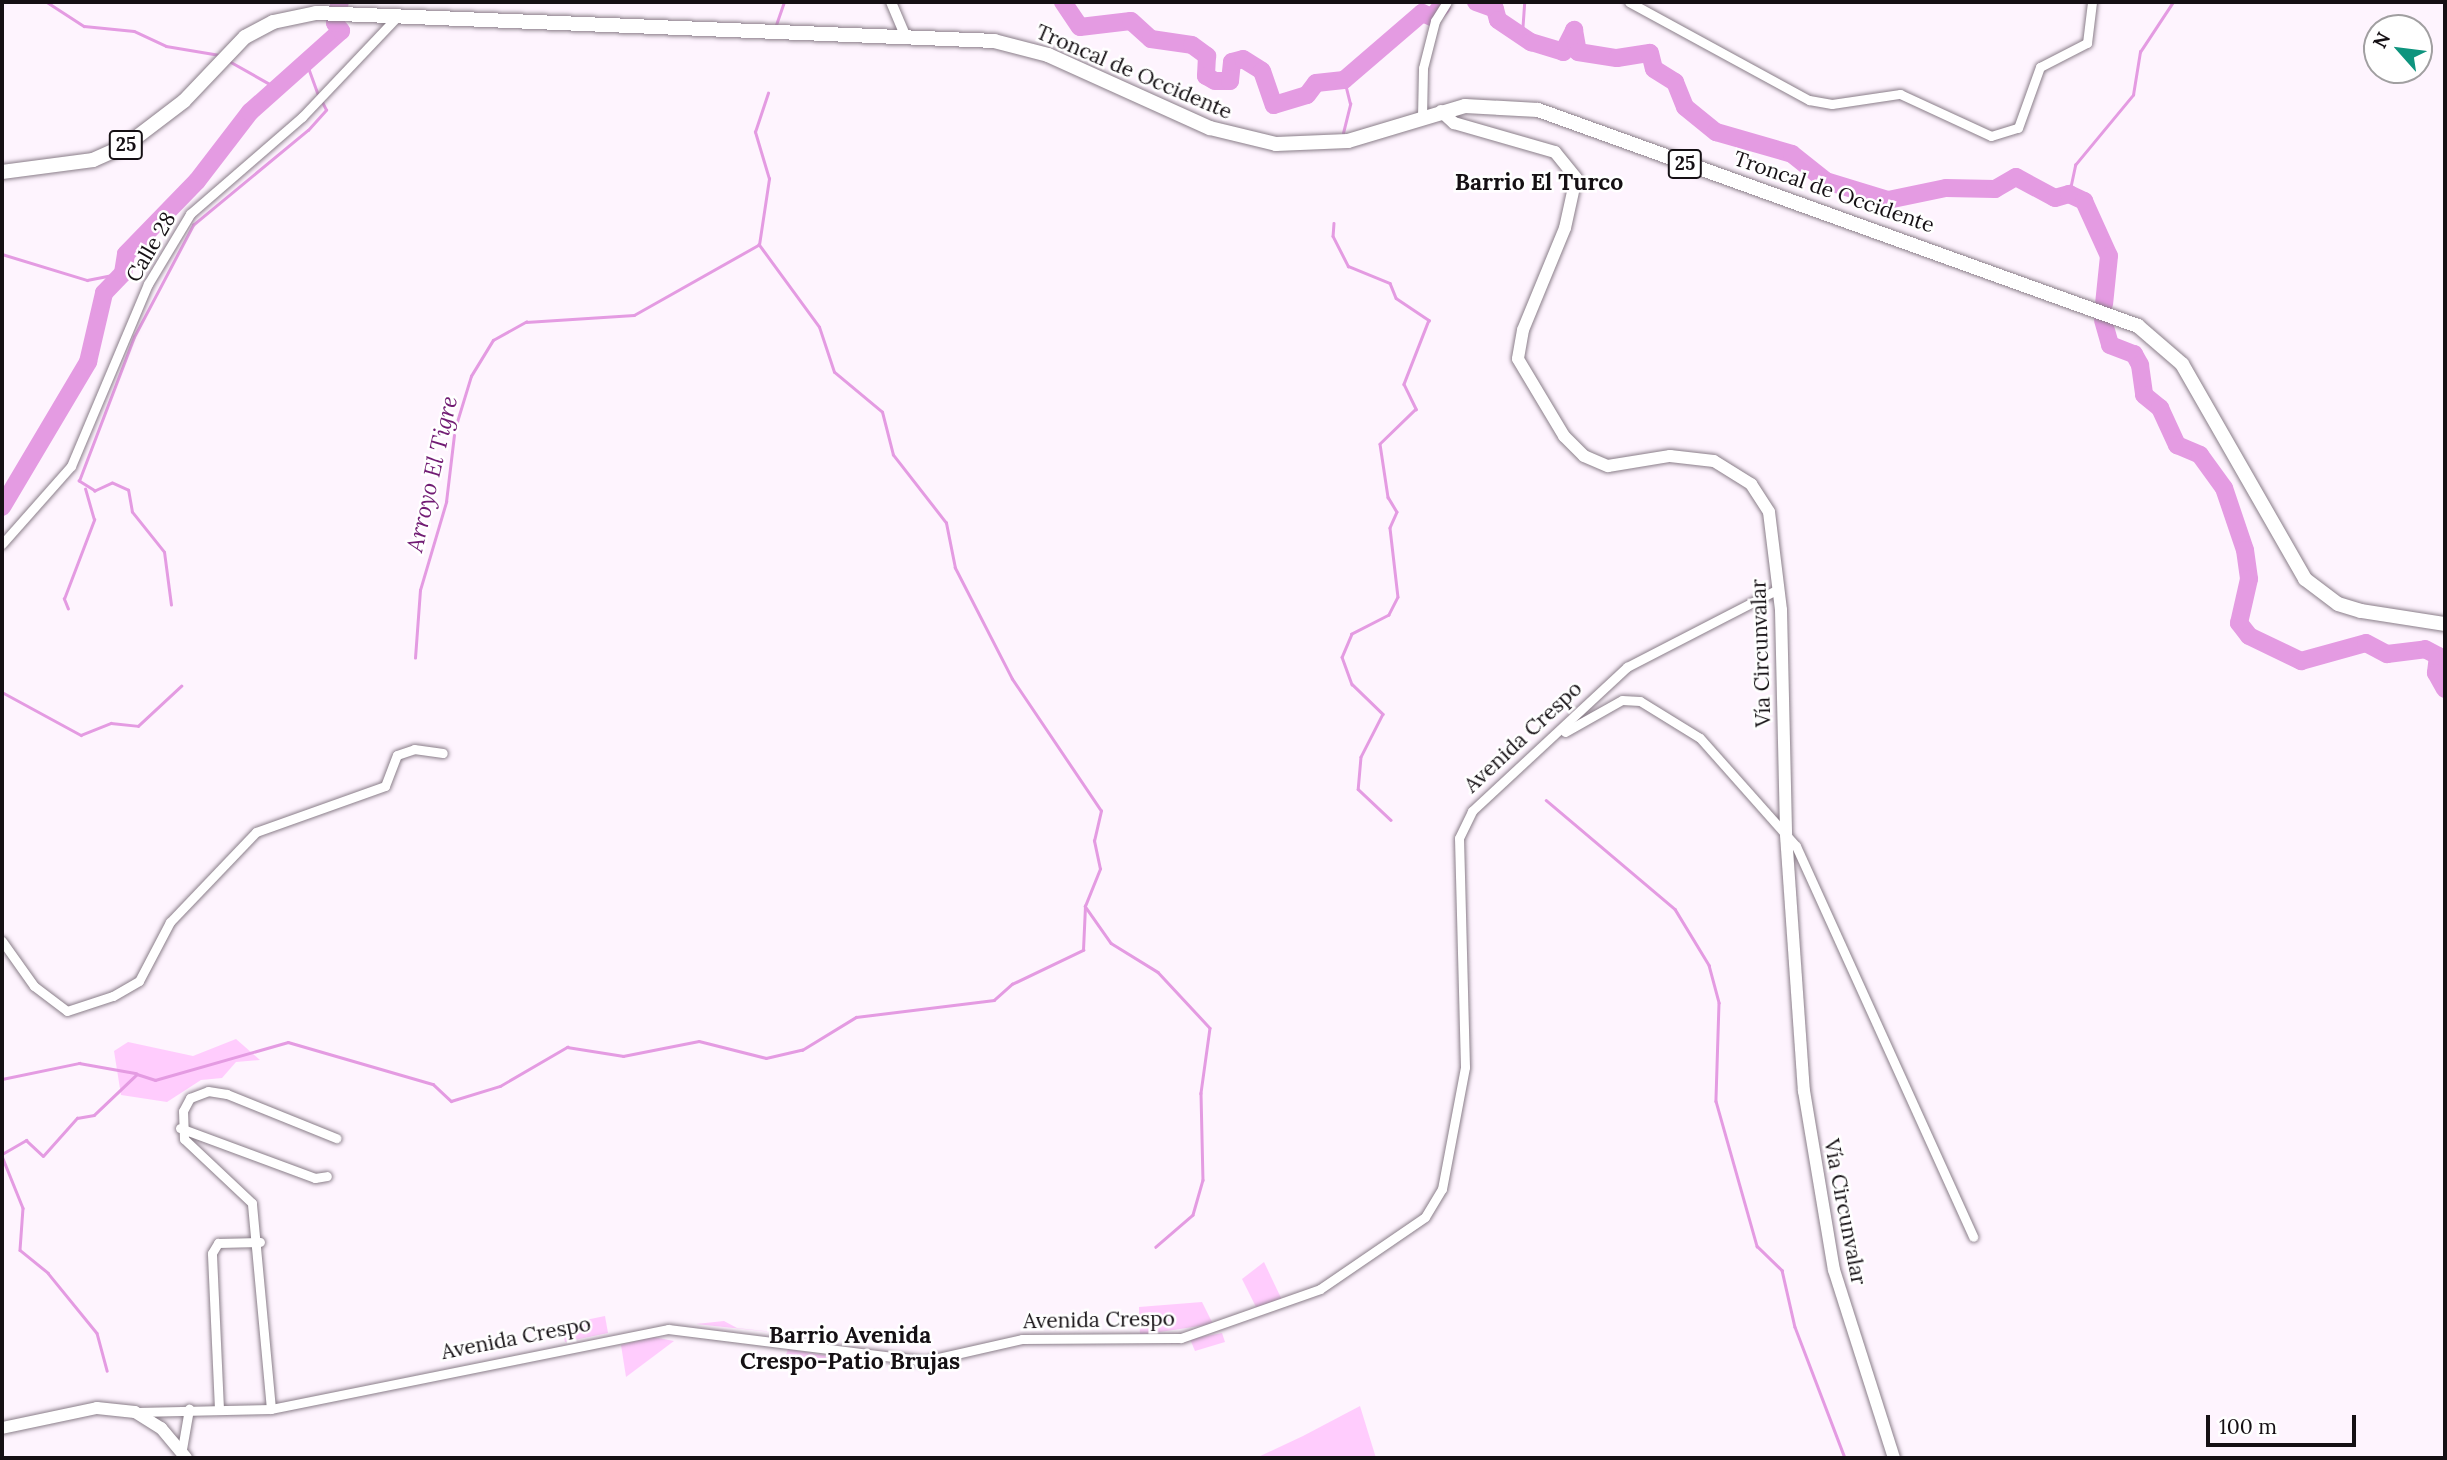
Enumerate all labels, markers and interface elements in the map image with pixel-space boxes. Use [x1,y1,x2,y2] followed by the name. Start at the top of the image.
[2363,14,2433,84] north arrow
[1032,19,1236,125] street label: Troncal de Occidente
[2367,28,2395,52] text: N
[108,130,144,160] road number: 25
[1730,146,1938,238] street label: Troncal de Occidente
[1668,148,1702,180] road number: 25
[1455,168,1623,196] district label: Barrio El Turco
[121,207,181,287] street label: Calle 28
[401,393,463,555] water label: Arroyo El Tigre
[1746,579,1776,727] street label: Vía Circunvalar
[1459,676,1587,798] street label: Avenida Crespo
[1818,1137,1872,1287] street label: Vía Circunvalar
[1023,1306,1175,1334] street label: Avenida Crespo
[439,1311,593,1365] street label: Avenida Crespo
[740,1321,960,1375] district label: Barrio Avenida Crespo-Patio Brujas
[2209,1400,2360,1444] scale bar
[2219,1413,2277,1440] text: 100 m

